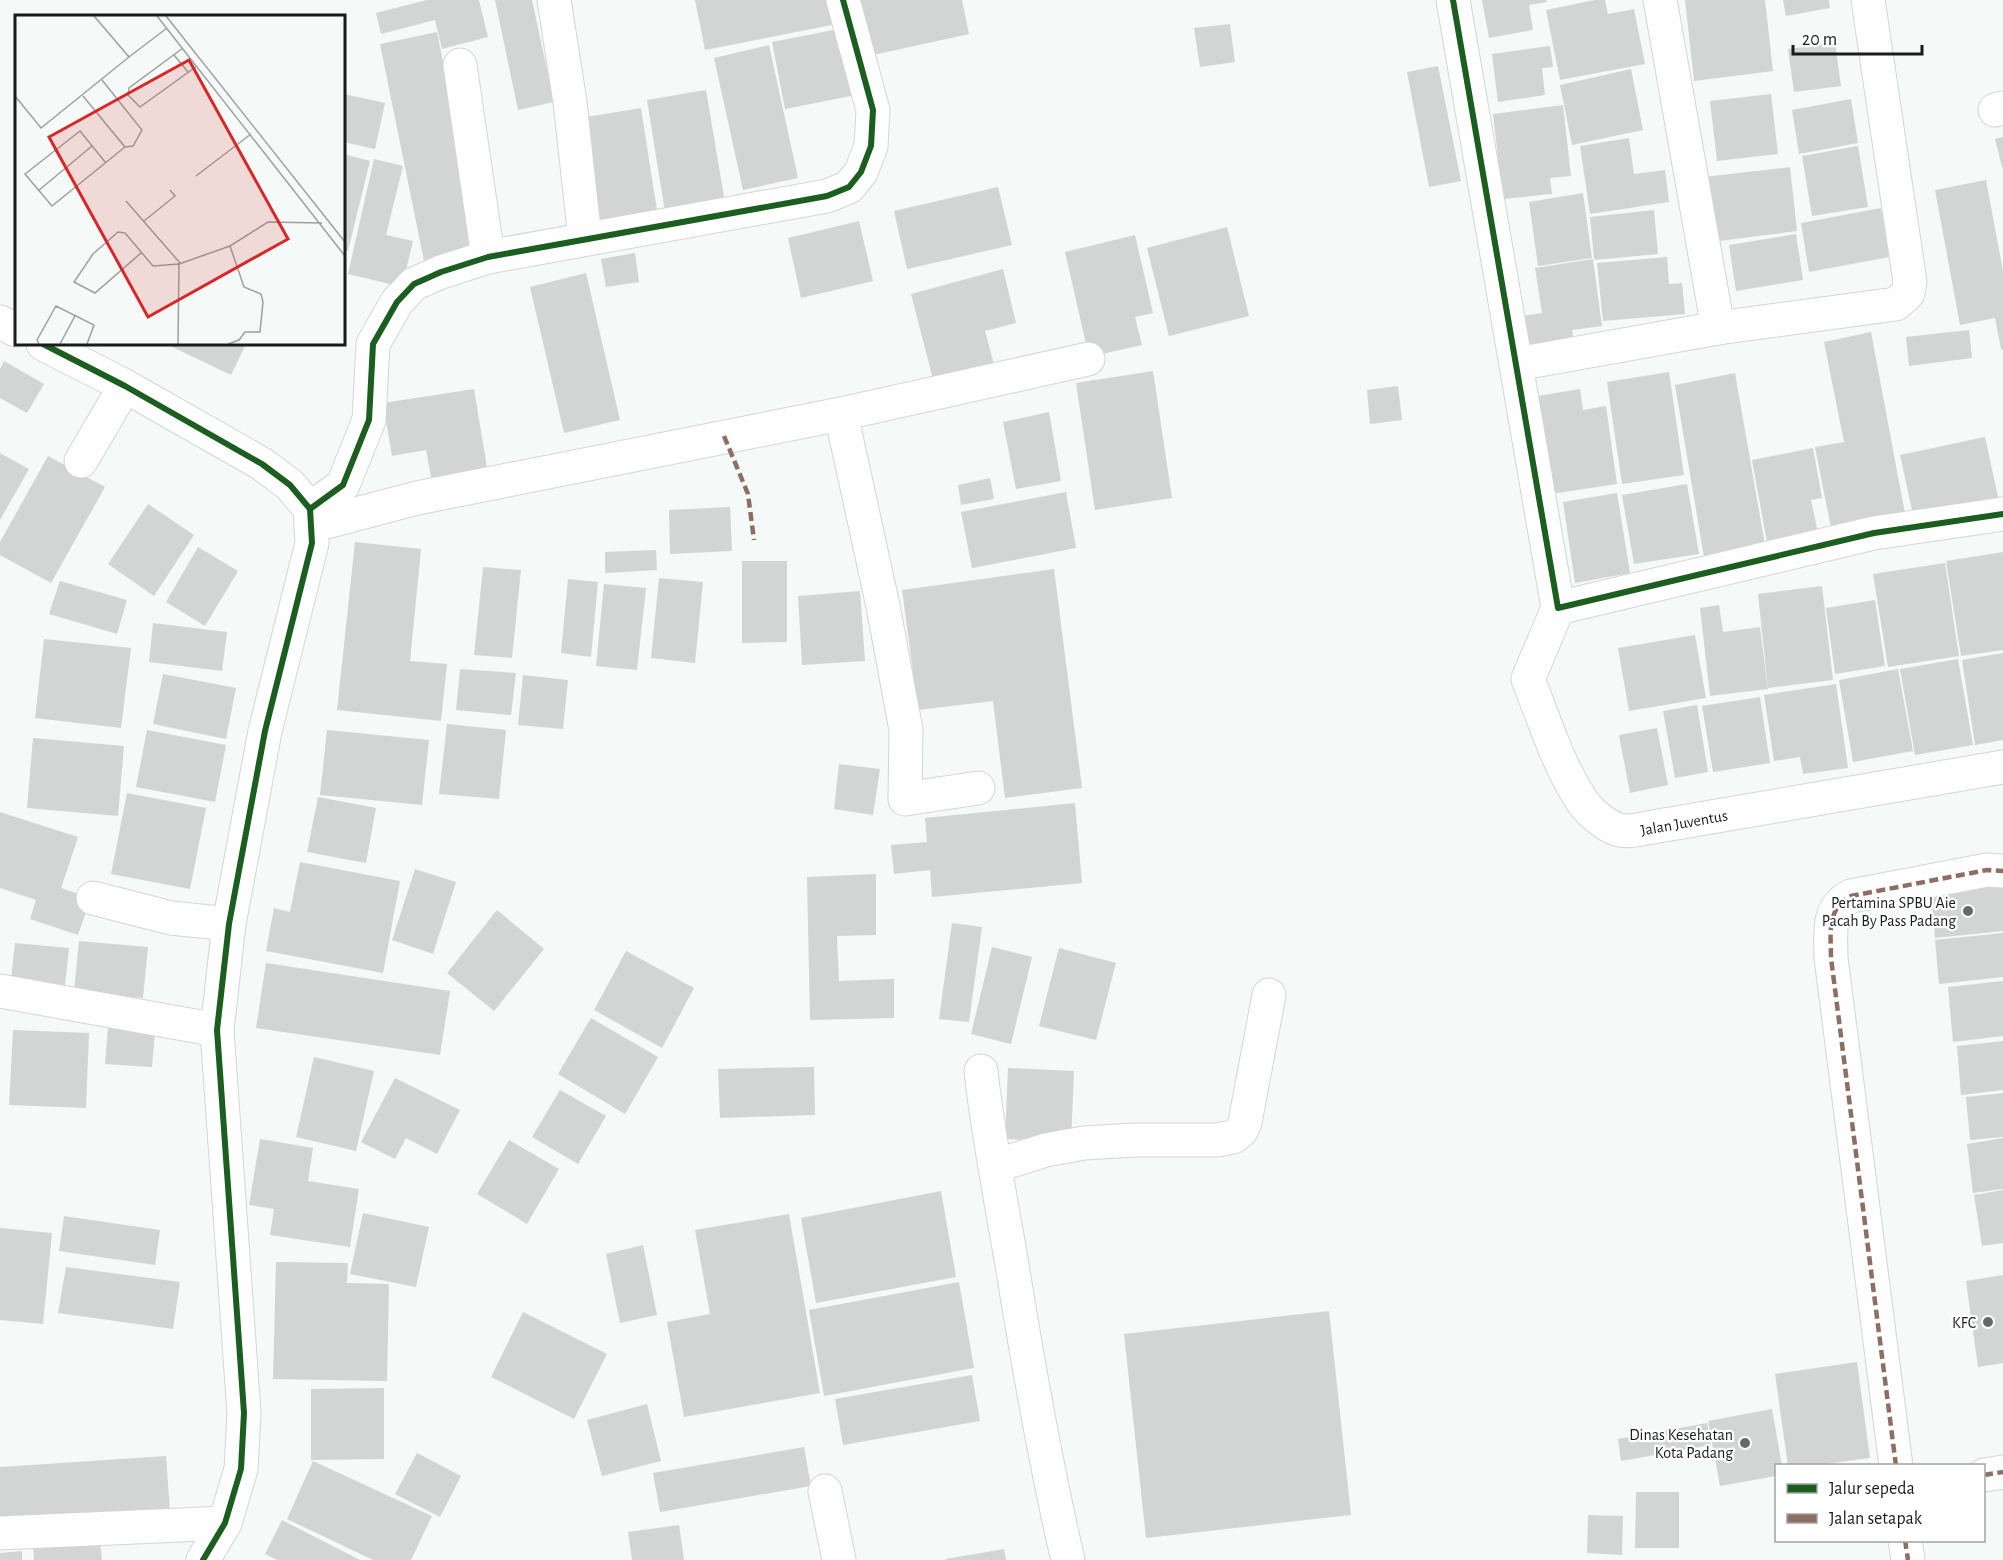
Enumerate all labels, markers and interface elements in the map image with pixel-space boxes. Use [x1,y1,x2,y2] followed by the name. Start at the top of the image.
[15,15,345,345] inset map
[1793,18,1922,56] scale bar
[1802,31,1837,49] text: 20 m
[1639,807,1729,839] street label: Jalan Juventus
[1822,895,1956,930] place label: Pertamina SPBU Aie Pacah By Pass Padang
[1961,904,1975,918] marker: Pertamina SPBU Aie Pacah By Pass Padang
[1952,1315,1976,1331] place label: KFC
[1981,1315,1995,1329] marker: KFC
[1629,1427,1733,1461] place label: Dinas Kesehatan Kota Padang
[1738,1436,1752,1450] marker: Dinas Kesehatan Kota Padang
[1775,1464,1985,1542] legend
[1829,1480,1915,1498] text: Jalur sepeda
[1829,1510,1923,1528] text: Jalan setapak

